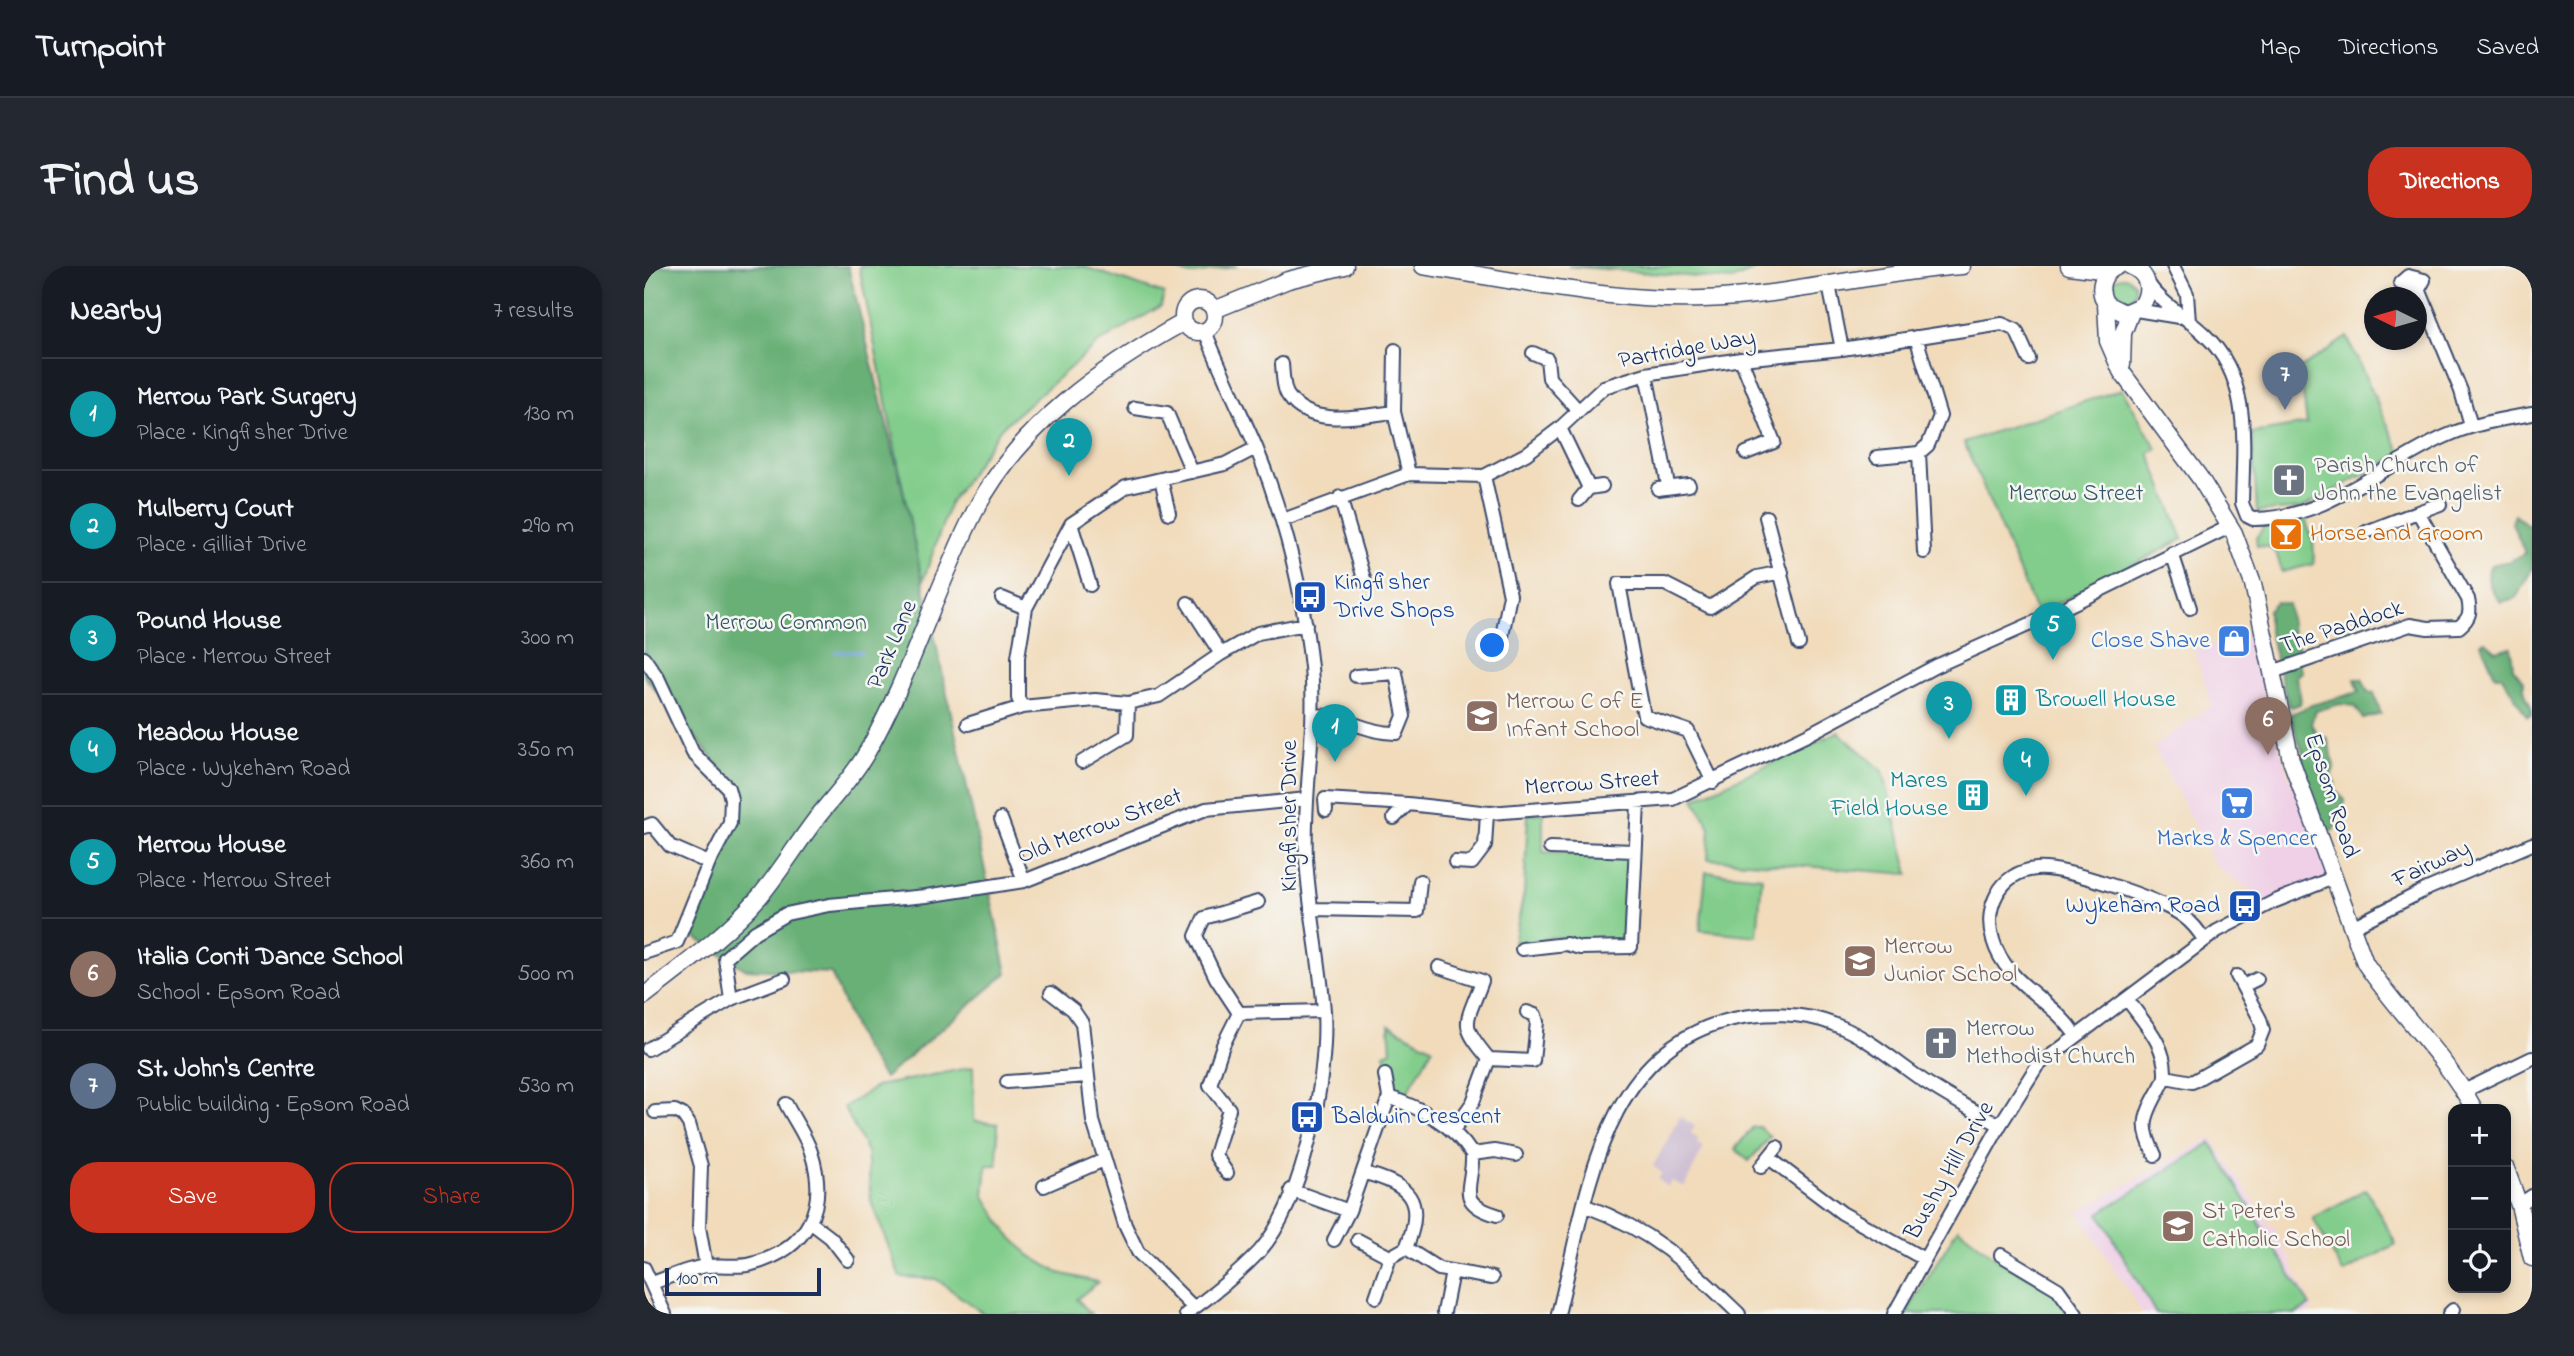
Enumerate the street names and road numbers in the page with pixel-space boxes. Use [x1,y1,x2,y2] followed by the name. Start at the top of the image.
[1616,321,1758,380] street label: Partridge Way
[2276,591,2409,664] street label: The Paddock
[859,595,928,695] street label: Park Lane
[2294,729,2368,863] street label: Epsom Road
[1273,740,1308,892] street label: Kingfisher Drive
[1523,762,1661,806] street label: Merrow Street
[1012,779,1188,875] street label: Old Merrow Street
[2386,832,2477,900] street label: Fairway
[1896,1095,2005,1248] street label: Bushy Hill Drive

